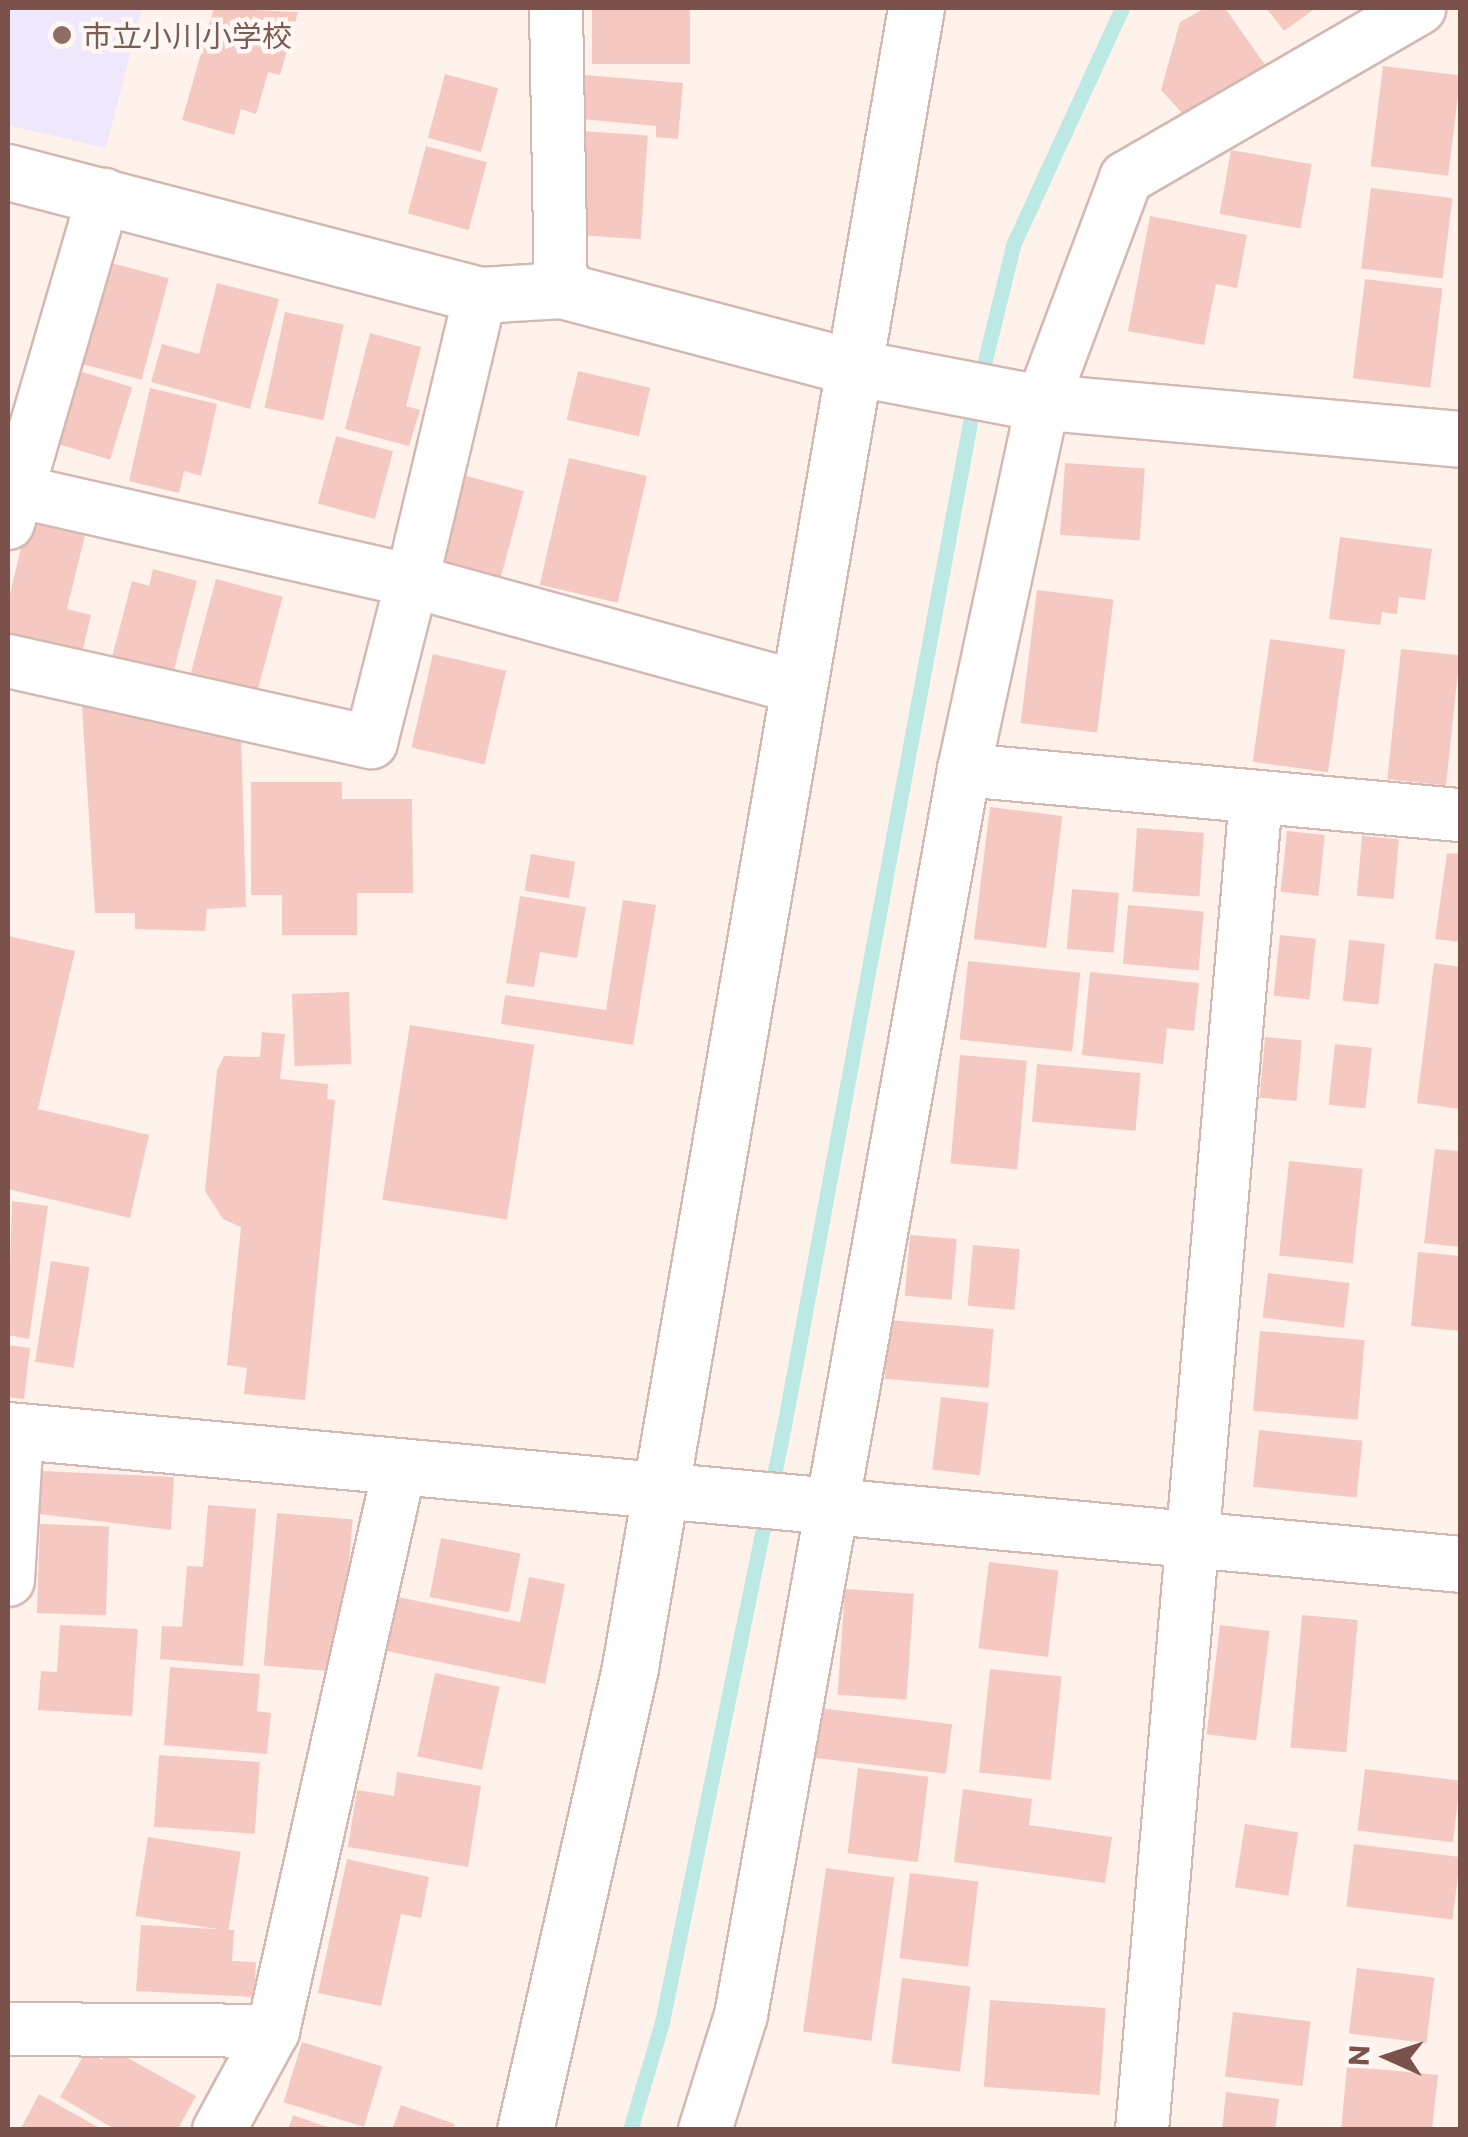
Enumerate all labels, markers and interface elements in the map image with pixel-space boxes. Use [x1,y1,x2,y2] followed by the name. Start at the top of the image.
[82,17,292,53] place label: 市立小川小学校
[51,24,73,46] marker: 市立小川小学校
[1338,2007,1438,2107] north arrow
[1341,2044,1376,2067] text: N

